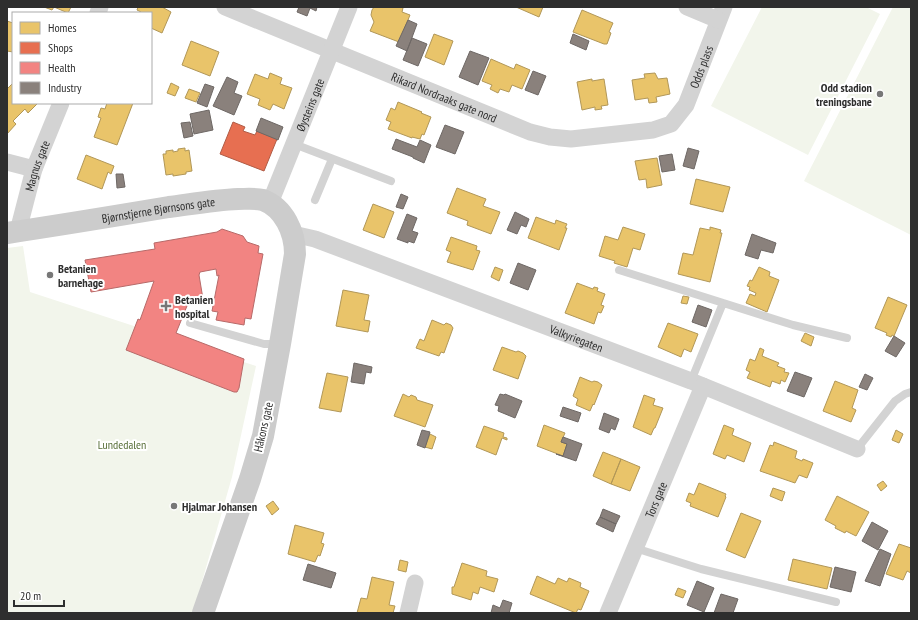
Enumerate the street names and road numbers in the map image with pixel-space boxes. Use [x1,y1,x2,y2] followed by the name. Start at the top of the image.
[686,43,716,90] street label: Odds plass
[389,69,499,125] street label: Rikard Nordraaks gate nord
[292,76,327,133] street label: Øysteins gate
[21,138,52,193] street label: Magnus gate
[100,193,216,226] street label: Bjørnstjerne Bjørnsons gate
[547,320,605,355] street label: Valkyriegaten
[250,400,276,454] street label: Håkons gate
[641,479,670,520] street label: Tors gate

